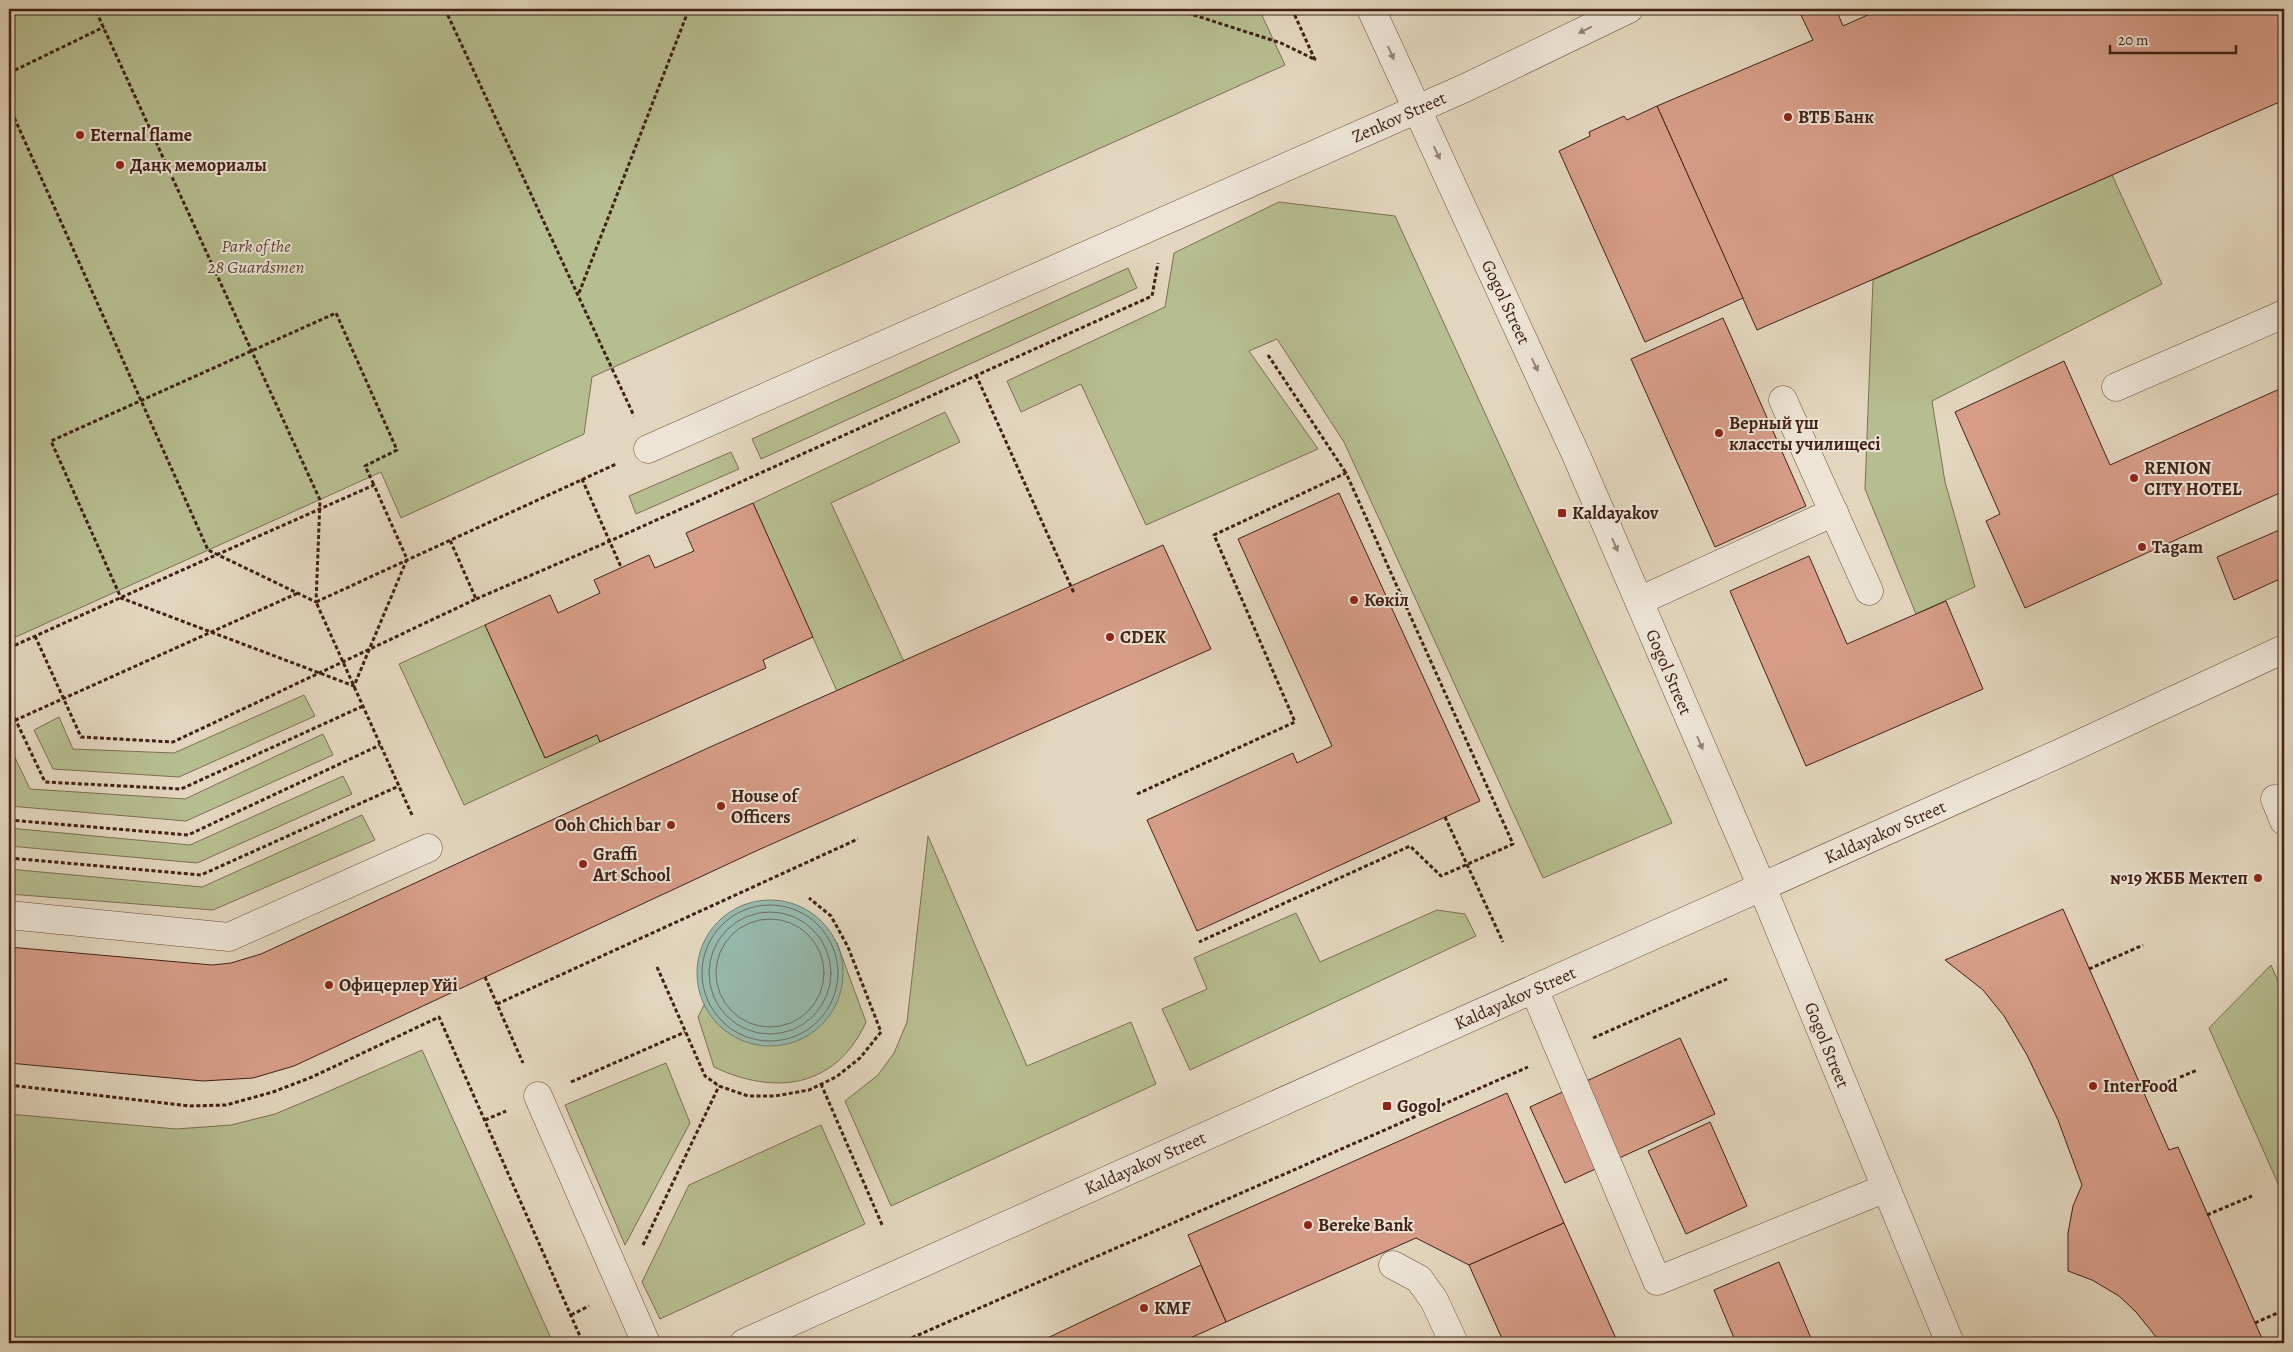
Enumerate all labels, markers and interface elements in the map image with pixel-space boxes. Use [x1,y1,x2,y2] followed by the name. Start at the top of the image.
[2110,22,2237,54] scale bar
[1578,26,1592,34] one-way arrow
[2118,30,2149,50] text: 20 m
[1388,46,1396,60] one-way arrow
[1348,85,1450,148] street label: Zenkov Street
[1798,105,1874,129] place label: ВТБ Банк
[1782,111,1794,123] marker: ВТБ Банк
[90,123,192,147] place label: Eternal flame
[74,129,86,141] marker: Eternal flame
[1433,146,1441,161] one-way arrow
[130,153,267,177] place label: Даңқ мемориалы
[114,159,126,171] marker: Даңқ мемориалы
[206,234,305,279] park label: Park of the 28 Guardsmen
[1476,256,1536,348] street label: Gogol Street
[1530,357,1539,372] one-way arrow
[1729,411,1881,456] place label: Верный үш классты училищесі
[1713,427,1725,439] marker: Верный үш классты училищесі
[2144,456,2242,501] place label: RENION CITY HOTEL
[2128,472,2140,484] marker: RENION CITY HOTEL
[1572,501,1659,525] place label: Kaldayakov
[1556,507,1568,519] marker: Kaldayakov
[2152,535,2203,559] place label: Tagam
[1611,538,1619,552] one-way arrow
[2136,541,2148,553] marker: Tagam
[1364,588,1409,612] place label: Көкіл
[1348,594,1360,606] marker: Көкіл
[1120,625,1166,649] place label: CDEK
[1640,626,1698,719] street label: Gogol Street
[1104,631,1116,643] marker: CDEK
[1696,736,1704,750] one-way arrow
[731,784,800,829] place label: House of Officers
[1820,794,1950,870] street label: Kaldayakov Street
[715,800,727,812] marker: House of Officers
[555,813,662,837] place label: Ooh Chich bar
[665,819,677,831] marker: Ooh Chich bar
[592,842,671,887] place label: Graffi Art School
[577,858,589,870] marker: Graffi Art School
[2110,866,2248,890] place label: №19 ЖББ Мектеп
[2252,872,2264,884] marker: №19 ЖББ Мектеп
[1450,960,1580,1036] street label: Kaldayakov Street
[339,973,458,997] place label: Офицерлер Үйі
[323,979,335,991] marker: Офицерлер Үйі
[1799,998,1855,1092] street label: Gogol Street
[2103,1074,2178,1098] place label: InterFood
[2087,1080,2099,1092] marker: InterFood
[1397,1094,1441,1118] place label: Gogol
[1381,1100,1393,1112] marker: Gogol
[1080,1125,1210,1201] street label: Kaldayakov Street
[1318,1213,1414,1237] place label: Bereke Bank
[1302,1219,1314,1231] marker: Bereke Bank
[1154,1296,1191,1320] place label: KMF
[1138,1302,1150,1314] marker: KMF

